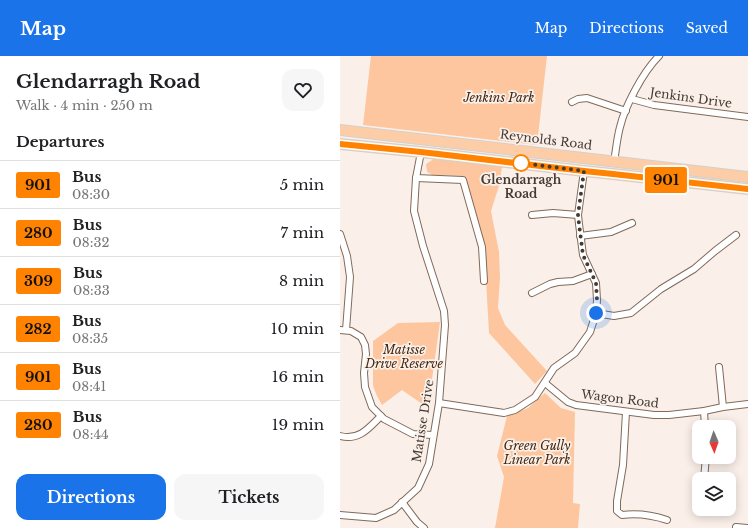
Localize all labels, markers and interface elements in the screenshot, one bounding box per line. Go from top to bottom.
text: Map [20,17,66,40]
text: Map [535,19,567,37]
text: Directions [589,19,664,37]
text: Saved [686,19,728,37]
button: heart [282,69,324,111]
text: Glendarragh Road [16,70,200,93]
street label: Jenkins Drive [647,84,733,111]
park label: Jenkins Park [463,90,534,105]
text: Walk · 4 min · 250 m [16,97,153,114]
street label: Reynolds Road [499,126,593,153]
text: Departures [16,132,105,151]
marker: Glendarragh Road [512,154,530,172]
text: Bus [72,167,102,186]
line badge: 901 [643,167,689,193]
text: 901 [653,171,679,189]
place label: Glendarragh Road [481,172,562,201]
text: 5 min [280,175,324,194]
text: 901 [25,176,51,194]
text: 08:30 [72,186,110,203]
text: Bus [73,215,102,234]
text: 7 min [281,223,324,242]
text: 280 [24,224,53,242]
text: 08:32 [73,234,109,251]
text: Bus [73,263,102,282]
text: 8 min [279,271,324,290]
text: 309 [24,272,53,290]
text: 08:33 [73,282,110,299]
your location [586,303,606,323]
text: Bus [72,311,102,330]
text: 10 min [271,319,324,338]
text: 282 [24,320,52,338]
text: 08:35 [72,330,108,347]
park label: Matisse Drive Reserve [364,342,443,371]
text: Bus [72,359,102,378]
text: 16 min [272,367,324,386]
text: 901 [25,368,51,386]
text: 08:41 [72,378,106,395]
street label: Matisse Drive [409,378,436,464]
street label: Wagon Road [579,386,660,411]
text: Bus [73,407,102,426]
text: 19 min [272,415,324,434]
text: 280 [24,416,53,434]
north arrow [692,420,736,464]
map controls [692,420,736,516]
text: 08:44 [73,426,109,443]
park label: Green Gully Linear Park [503,438,571,467]
button: layers [692,472,736,516]
button: Directions [16,474,166,520]
button: Tickets [174,474,324,520]

